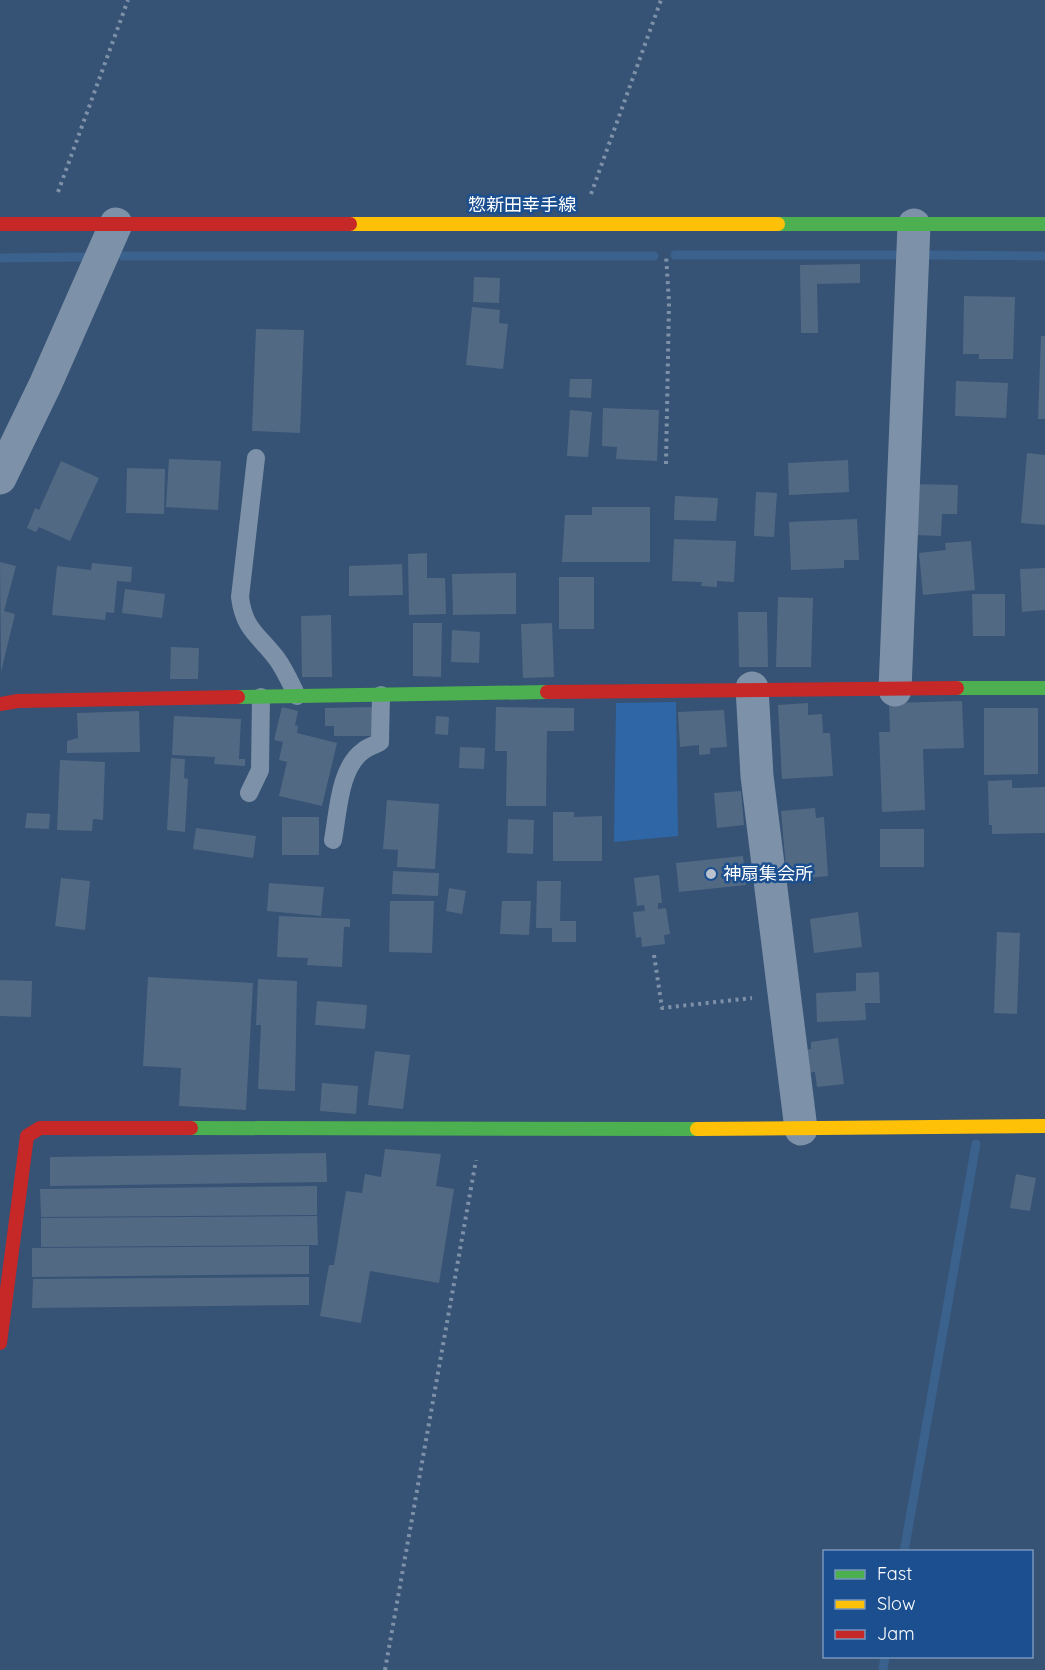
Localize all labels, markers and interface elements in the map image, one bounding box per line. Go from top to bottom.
street label: 惣新田幸手線 [468,193,576,216]
place label: 神扇集会所 [723,862,813,885]
marker: 神扇集会所 [704,867,718,881]
legend [823,1550,1033,1658]
text: Fast [877,1562,912,1585]
text: Slow [877,1592,915,1615]
text: Jam [877,1622,915,1645]

